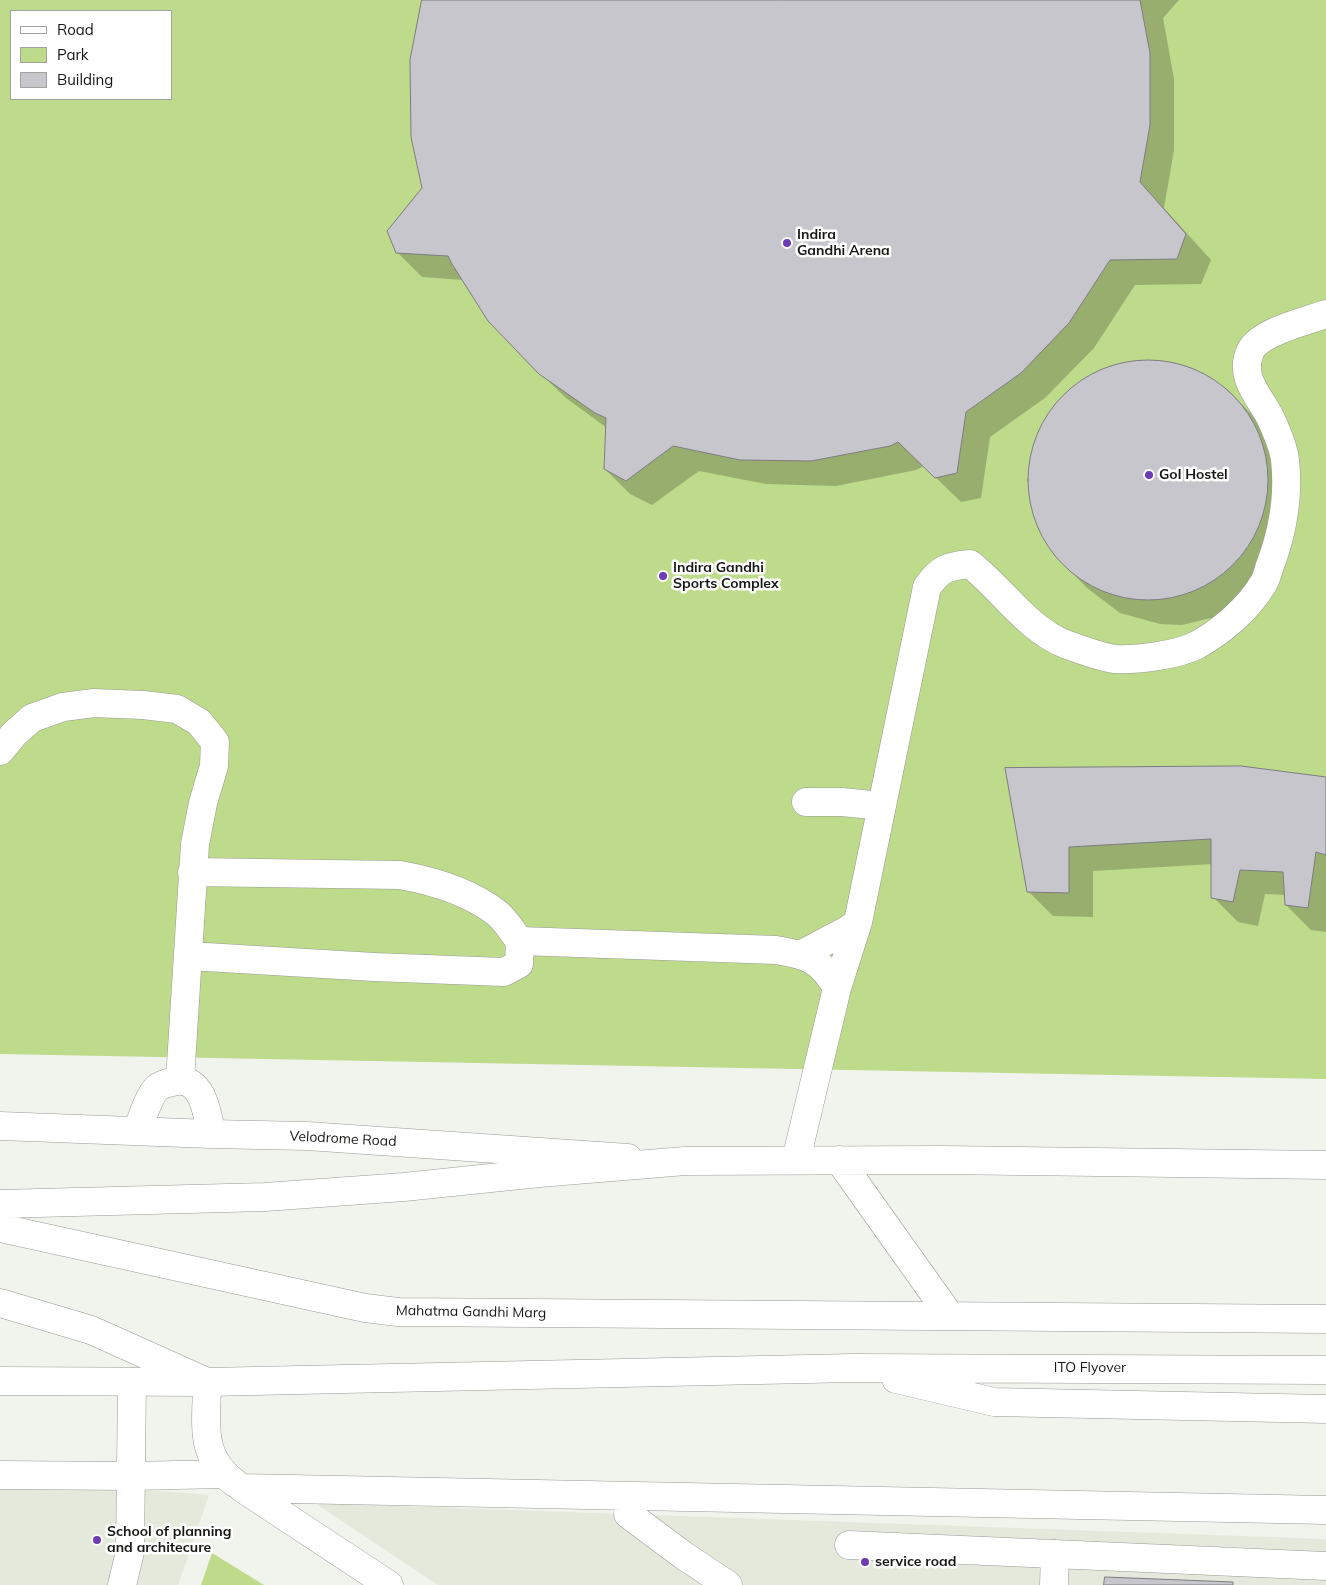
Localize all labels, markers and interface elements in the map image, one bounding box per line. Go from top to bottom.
legend [10,10,172,100]
text: Road [57,20,94,39]
text: Park [57,45,89,64]
text: Building [57,70,113,89]
place label: Indira Gandhi Arena [797,227,890,260]
marker: Indira Gandhi Arena [781,237,793,249]
place label: Gol Hostel [1159,467,1228,483]
marker: Gol Hostel [1143,469,1155,481]
place label: Indira Gandhi Sports Complex [673,560,779,592]
marker: Indira Gandhi Sports Complex [657,570,669,582]
street label: Velodrome Road [289,1128,397,1150]
street label: Mahatma Gandhi Marg [396,1302,546,1322]
street label: ITO Flyover [1054,1360,1126,1376]
place label: School of planning and architecure [107,1524,232,1556]
marker: School of planning and architecure [91,1534,103,1546]
place label: service road [875,1554,956,1570]
marker: service road [859,1556,871,1568]

